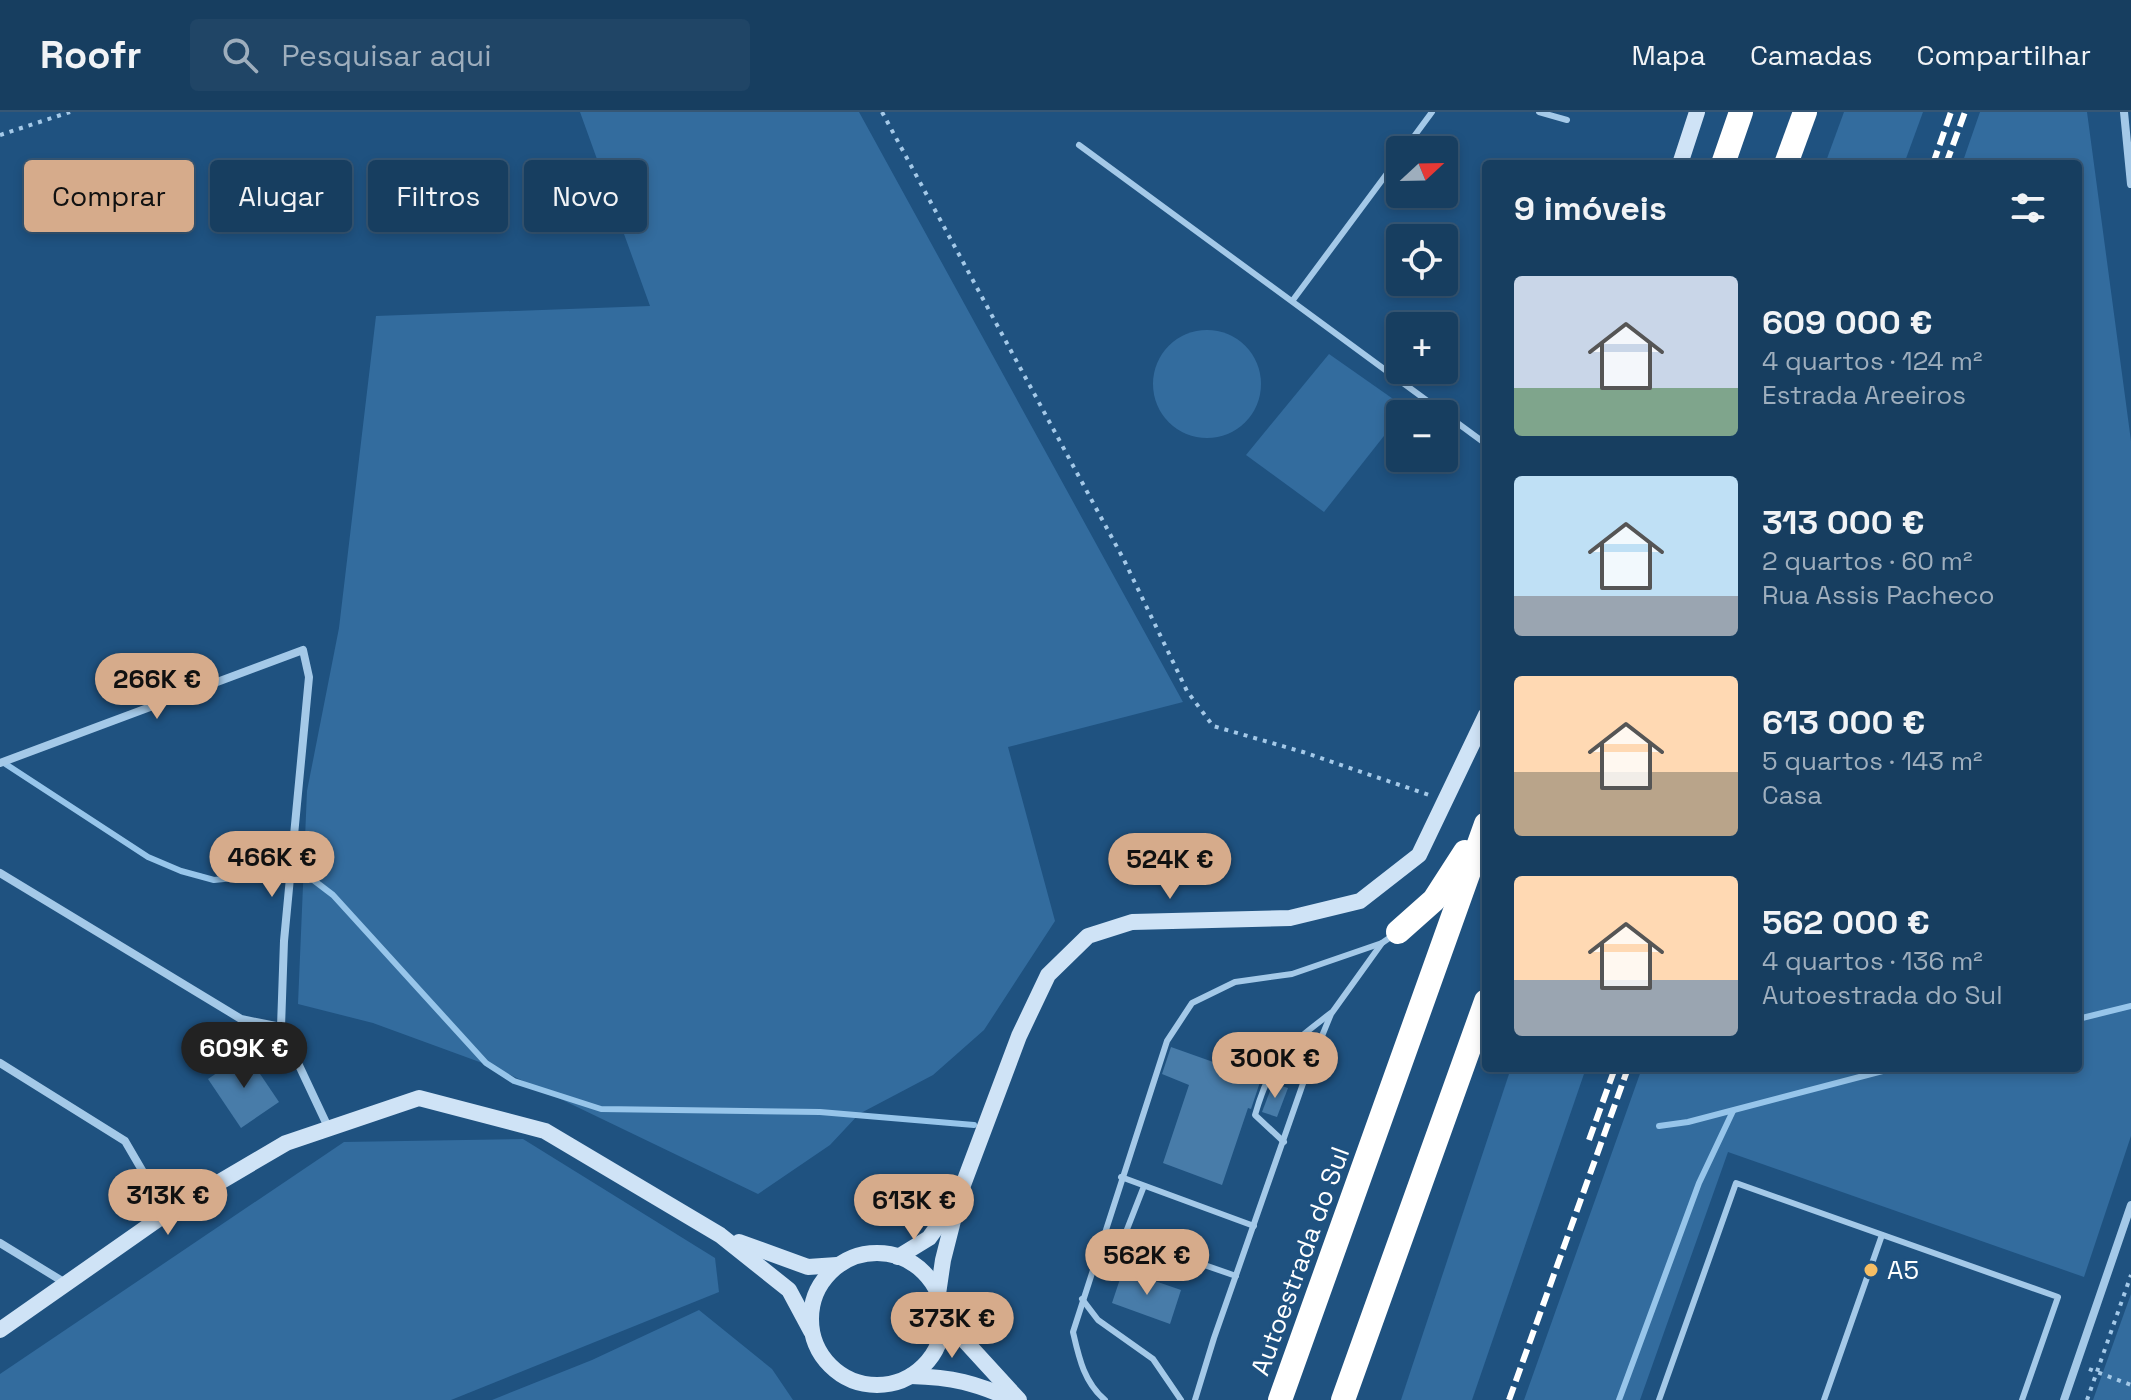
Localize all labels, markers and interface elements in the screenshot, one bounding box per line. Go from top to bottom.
search box [190,19,750,91]
text: Roofr [40,31,142,79]
icon: search [218,33,262,77]
text: Pesquisar aqui [282,36,492,75]
text: Mapa [1631,37,1706,73]
text: Camadas [1750,37,1873,73]
text: Compartilhar [1917,37,2091,73]
north arrow [1386,136,1458,208]
map controls [1386,136,1458,472]
chip: Comprar [24,160,194,232]
chip: Alugar [210,160,352,232]
chip: Filtros [368,160,508,232]
chip: Novo [524,160,647,232]
icon: filters [2006,186,2050,230]
text: 9 imóveis [1514,187,1667,230]
button: locate [1386,224,1458,296]
text: 609 000 € [1762,301,1932,344]
icon: home [1578,308,1674,404]
button: + [1386,312,1458,384]
text: 4 quartos · 124 m² [1762,344,1982,378]
text: Estrada Areeiros [1762,378,1966,412]
button: − [1386,400,1458,472]
text: 313 000 € [1762,501,1925,544]
icon: home [1578,508,1674,604]
text: 2 quartos · 60 m² [1762,544,1972,578]
text: Rua Assis Pacheco [1762,578,1995,612]
pin: 266K € [92,653,222,721]
text: 266K € [113,662,201,696]
text: 613 000 € [1762,701,1925,744]
icon: home [1578,708,1674,804]
text: 5 quartos · 143 m² [1762,744,1983,778]
text: Casa [1762,778,1822,812]
pin: 466K € [207,831,337,899]
pin: 524K € [1105,833,1235,901]
text: 466K € [227,840,317,874]
text: 524K € [1126,842,1214,876]
text: 562 000 € [1762,901,1930,944]
icon: home [1578,908,1674,1004]
text: 4 quartos · 136 m² [1762,944,1983,978]
text: Autoestrada do Sul [1762,978,2003,1012]
pin: 609K € [179,1022,309,1090]
text: 609K € [199,1031,289,1065]
pin: 300K € [1210,1032,1340,1100]
text: 300K € [1230,1041,1320,1075]
street label: Autoestrada do Sul [1243,1142,1357,1380]
pin: 313K € [103,1169,233,1237]
pin: 613K € [849,1174,979,1242]
text: 313K € [126,1178,210,1212]
text: 613K € [872,1183,956,1217]
pin: 562K € [1082,1229,1212,1297]
text: 562K € [1103,1238,1191,1272]
place label: A5 [1887,1253,1919,1287]
marker: A5 [1862,1261,1880,1279]
pin: 373K € [887,1292,1017,1360]
text: 373K € [909,1301,995,1335]

